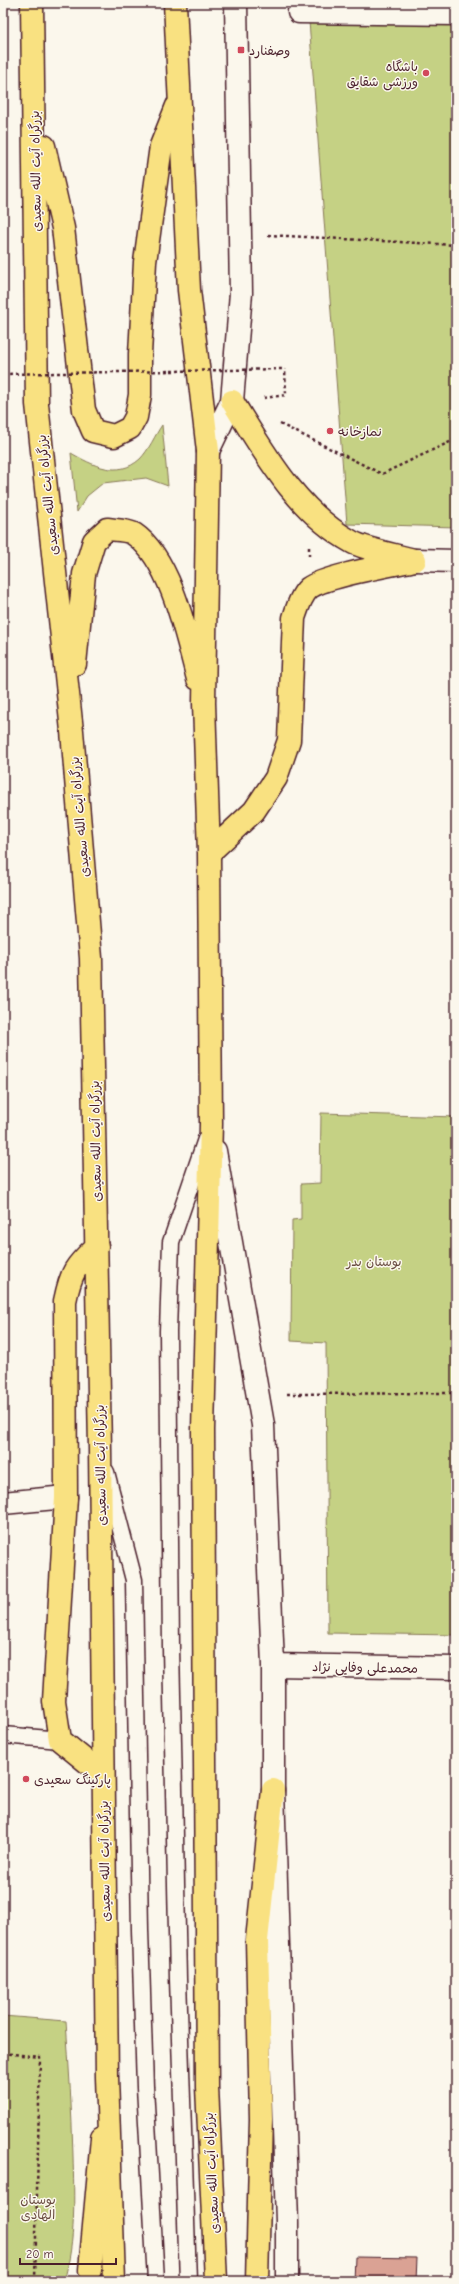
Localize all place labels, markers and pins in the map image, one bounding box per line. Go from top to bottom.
place label: وصفنارد [249,43,290,59]
marker: وصفنارد [236,45,246,55]
place label: باشگاه ورزشی شقایق [347,59,418,91]
marker: باشگاه ورزشی شقایق [421,68,431,78]
place label: نمازخانه [338,424,382,440]
marker: نمازخانه [325,426,335,436]
place label: پارکینگ سعیدی [34,1772,111,1788]
marker: پارکینگ سعیدی [21,1774,31,1784]

